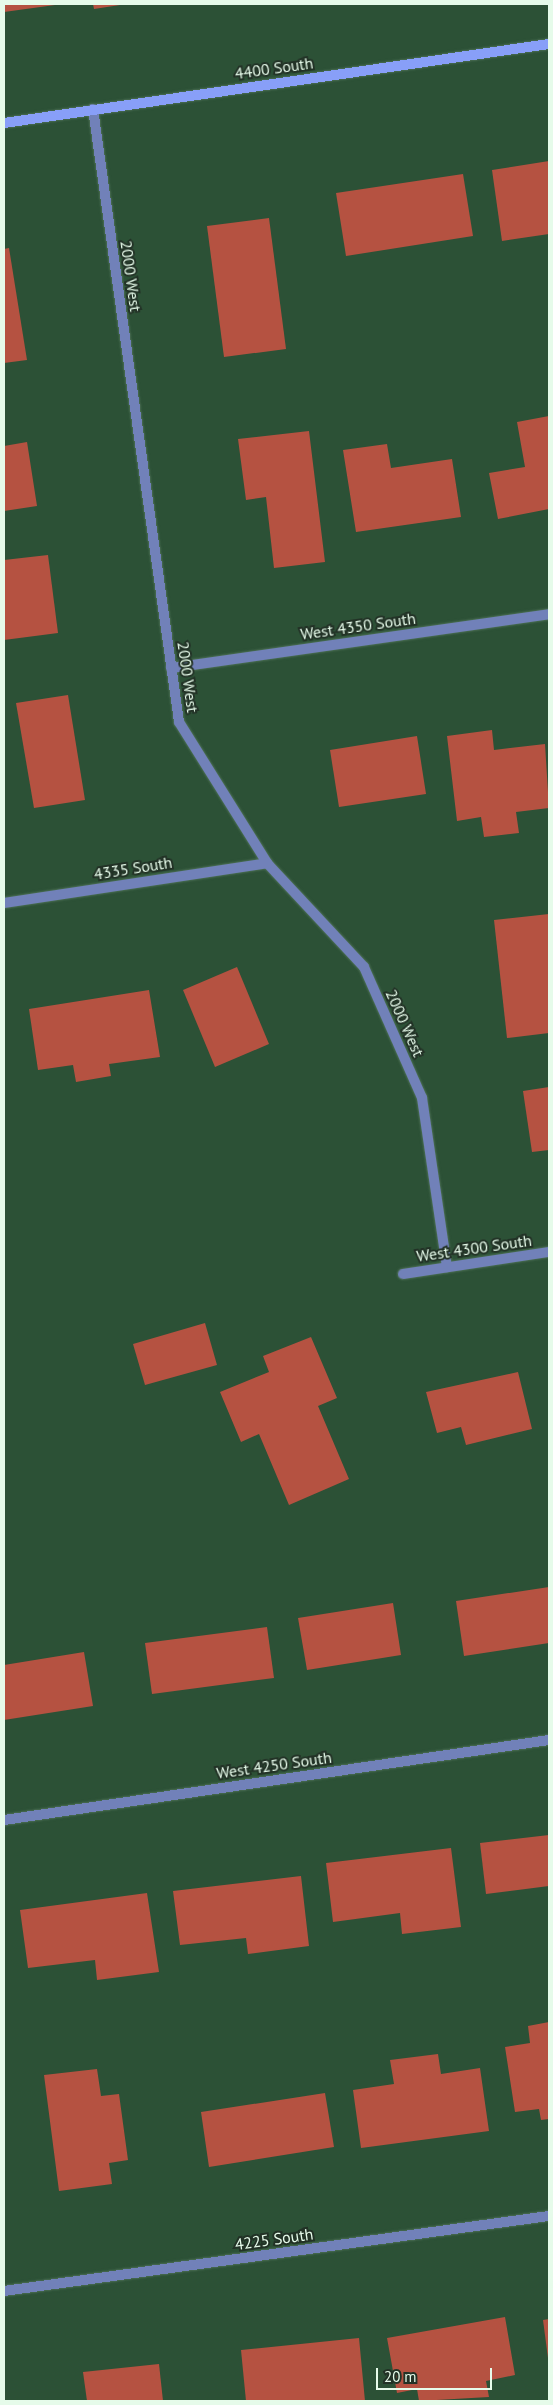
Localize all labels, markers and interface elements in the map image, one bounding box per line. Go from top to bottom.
street label: 4400 South [234,53,314,83]
street label: 2000 West [116,239,146,313]
street label: West 4350 South [299,608,417,644]
street label: 2000 West [173,640,203,714]
street label: 4335 South [92,852,174,884]
street label: 2000 West [382,986,428,1060]
street label: West 4300 South [415,1230,533,1266]
street label: West 4250 South [215,1747,333,1783]
street label: 4225 South [234,2224,314,2254]
scale bar [378,2358,494,2390]
text: 20 m [384,2367,417,2386]

